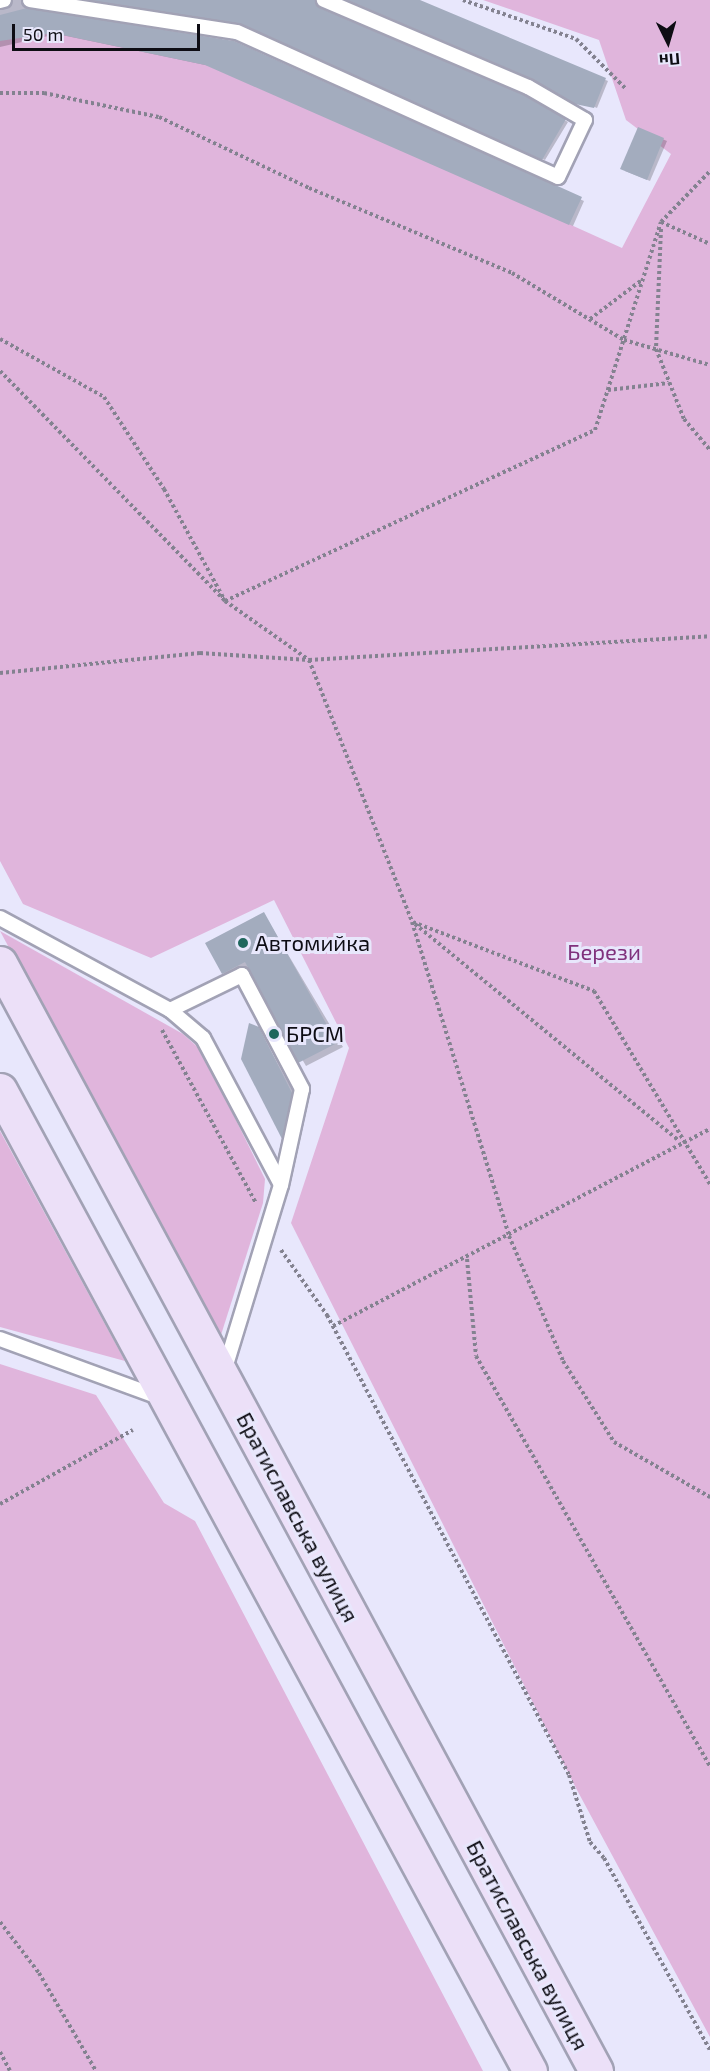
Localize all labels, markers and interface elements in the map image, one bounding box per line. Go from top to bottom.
scale bar [15,12,202,50]
north arrow [638,12,698,72]
text: 50 m [23,23,63,45]
text: Пн [658,50,681,71]
place label: Автомийка [255,930,370,956]
marker: Автомийка [236,936,250,950]
park label: Берези [567,939,641,965]
place label: БРСМ [286,1021,344,1047]
marker: БРСМ [267,1027,281,1041]
street label: Братиславська вулиця [231,1408,365,1626]
street label: Братиславська вулиця [461,1836,595,2054]

